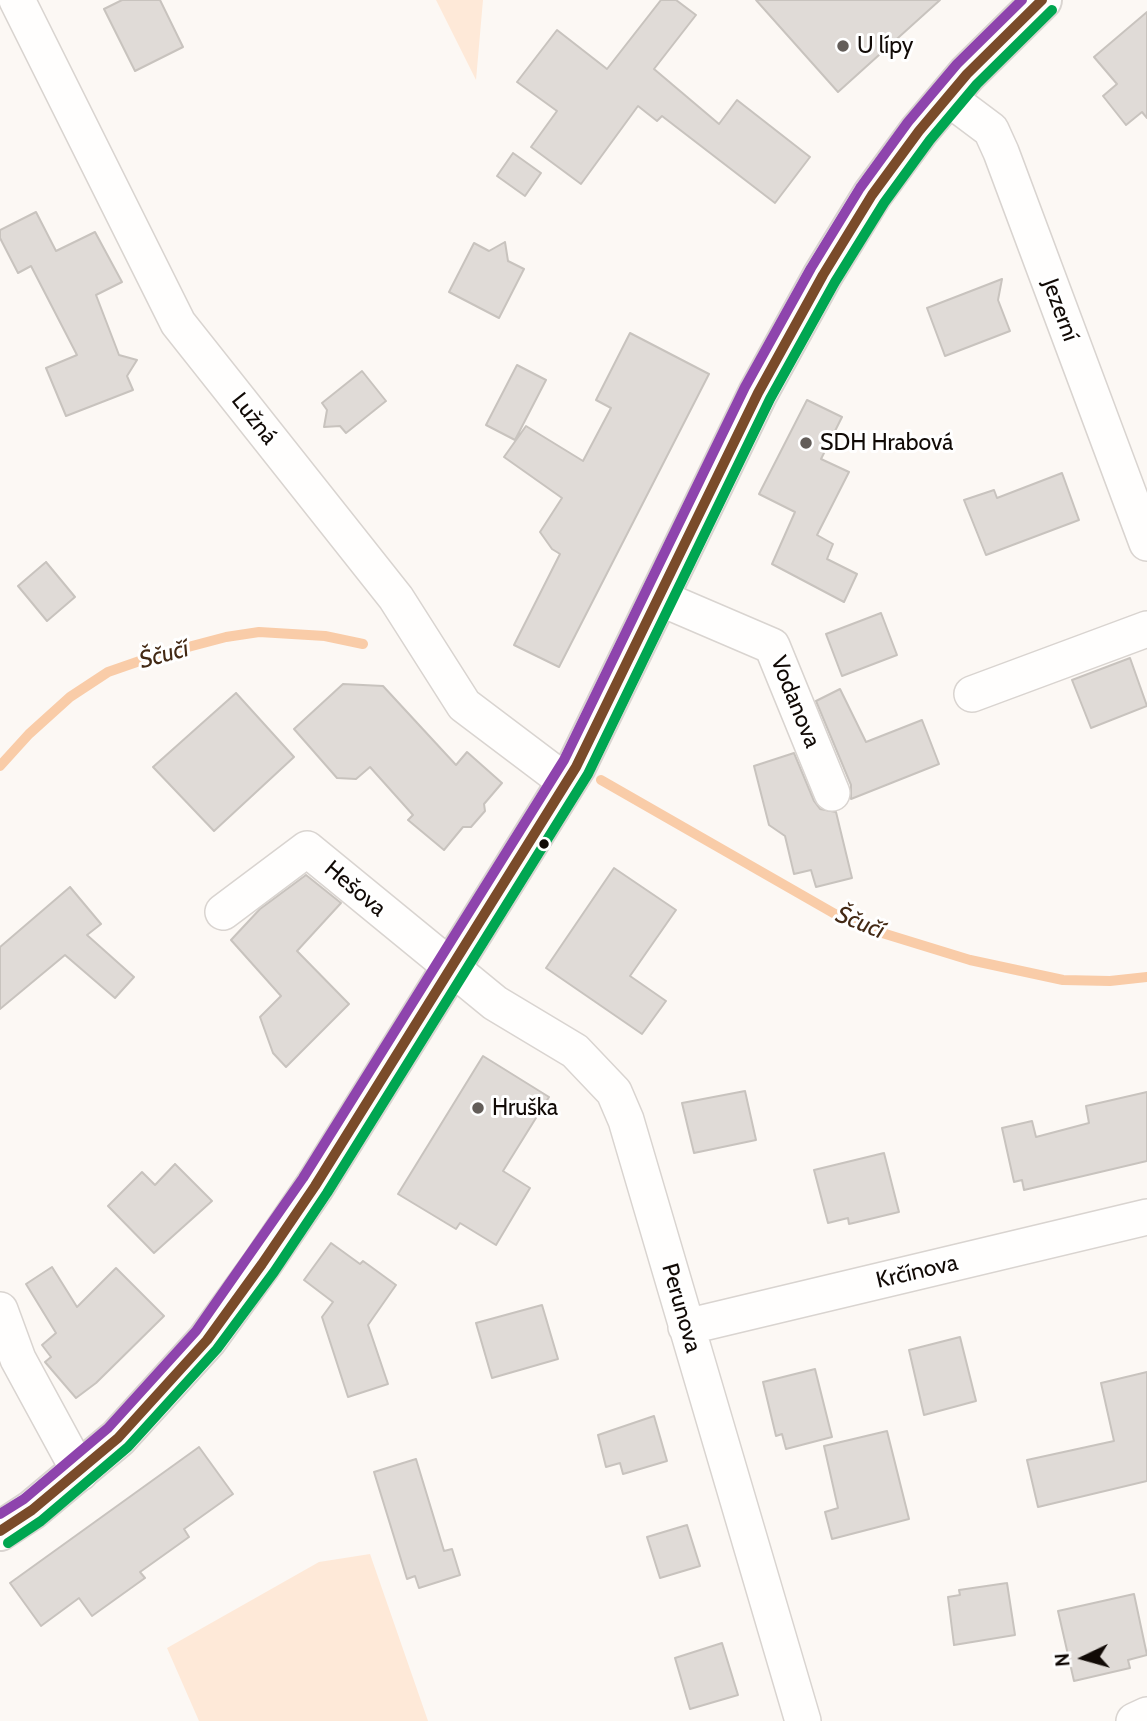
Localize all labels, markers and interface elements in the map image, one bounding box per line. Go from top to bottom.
place label: U lípy [857,32,913,60]
marker: U lípy [835,38,851,54]
street label: Jezerní [1036,275,1084,345]
street label: Lužná [225,388,283,450]
place label: SDH Hrabová [820,429,953,457]
marker: SDH Hrabová [798,435,814,451]
water label: Ščučí [136,635,192,675]
street label: Vodanova [764,652,826,752]
unlabelled marker [537,837,551,851]
street label: Hešova [319,855,391,923]
water label: Ščučí [831,900,889,946]
place label: Hruška [492,1094,558,1122]
marker: Hruška [470,1100,486,1116]
street label: Krčínova [873,1249,961,1295]
street label: Perunova [655,1260,707,1356]
north arrow [1049,1623,1119,1693]
text: N [1051,1652,1075,1668]

